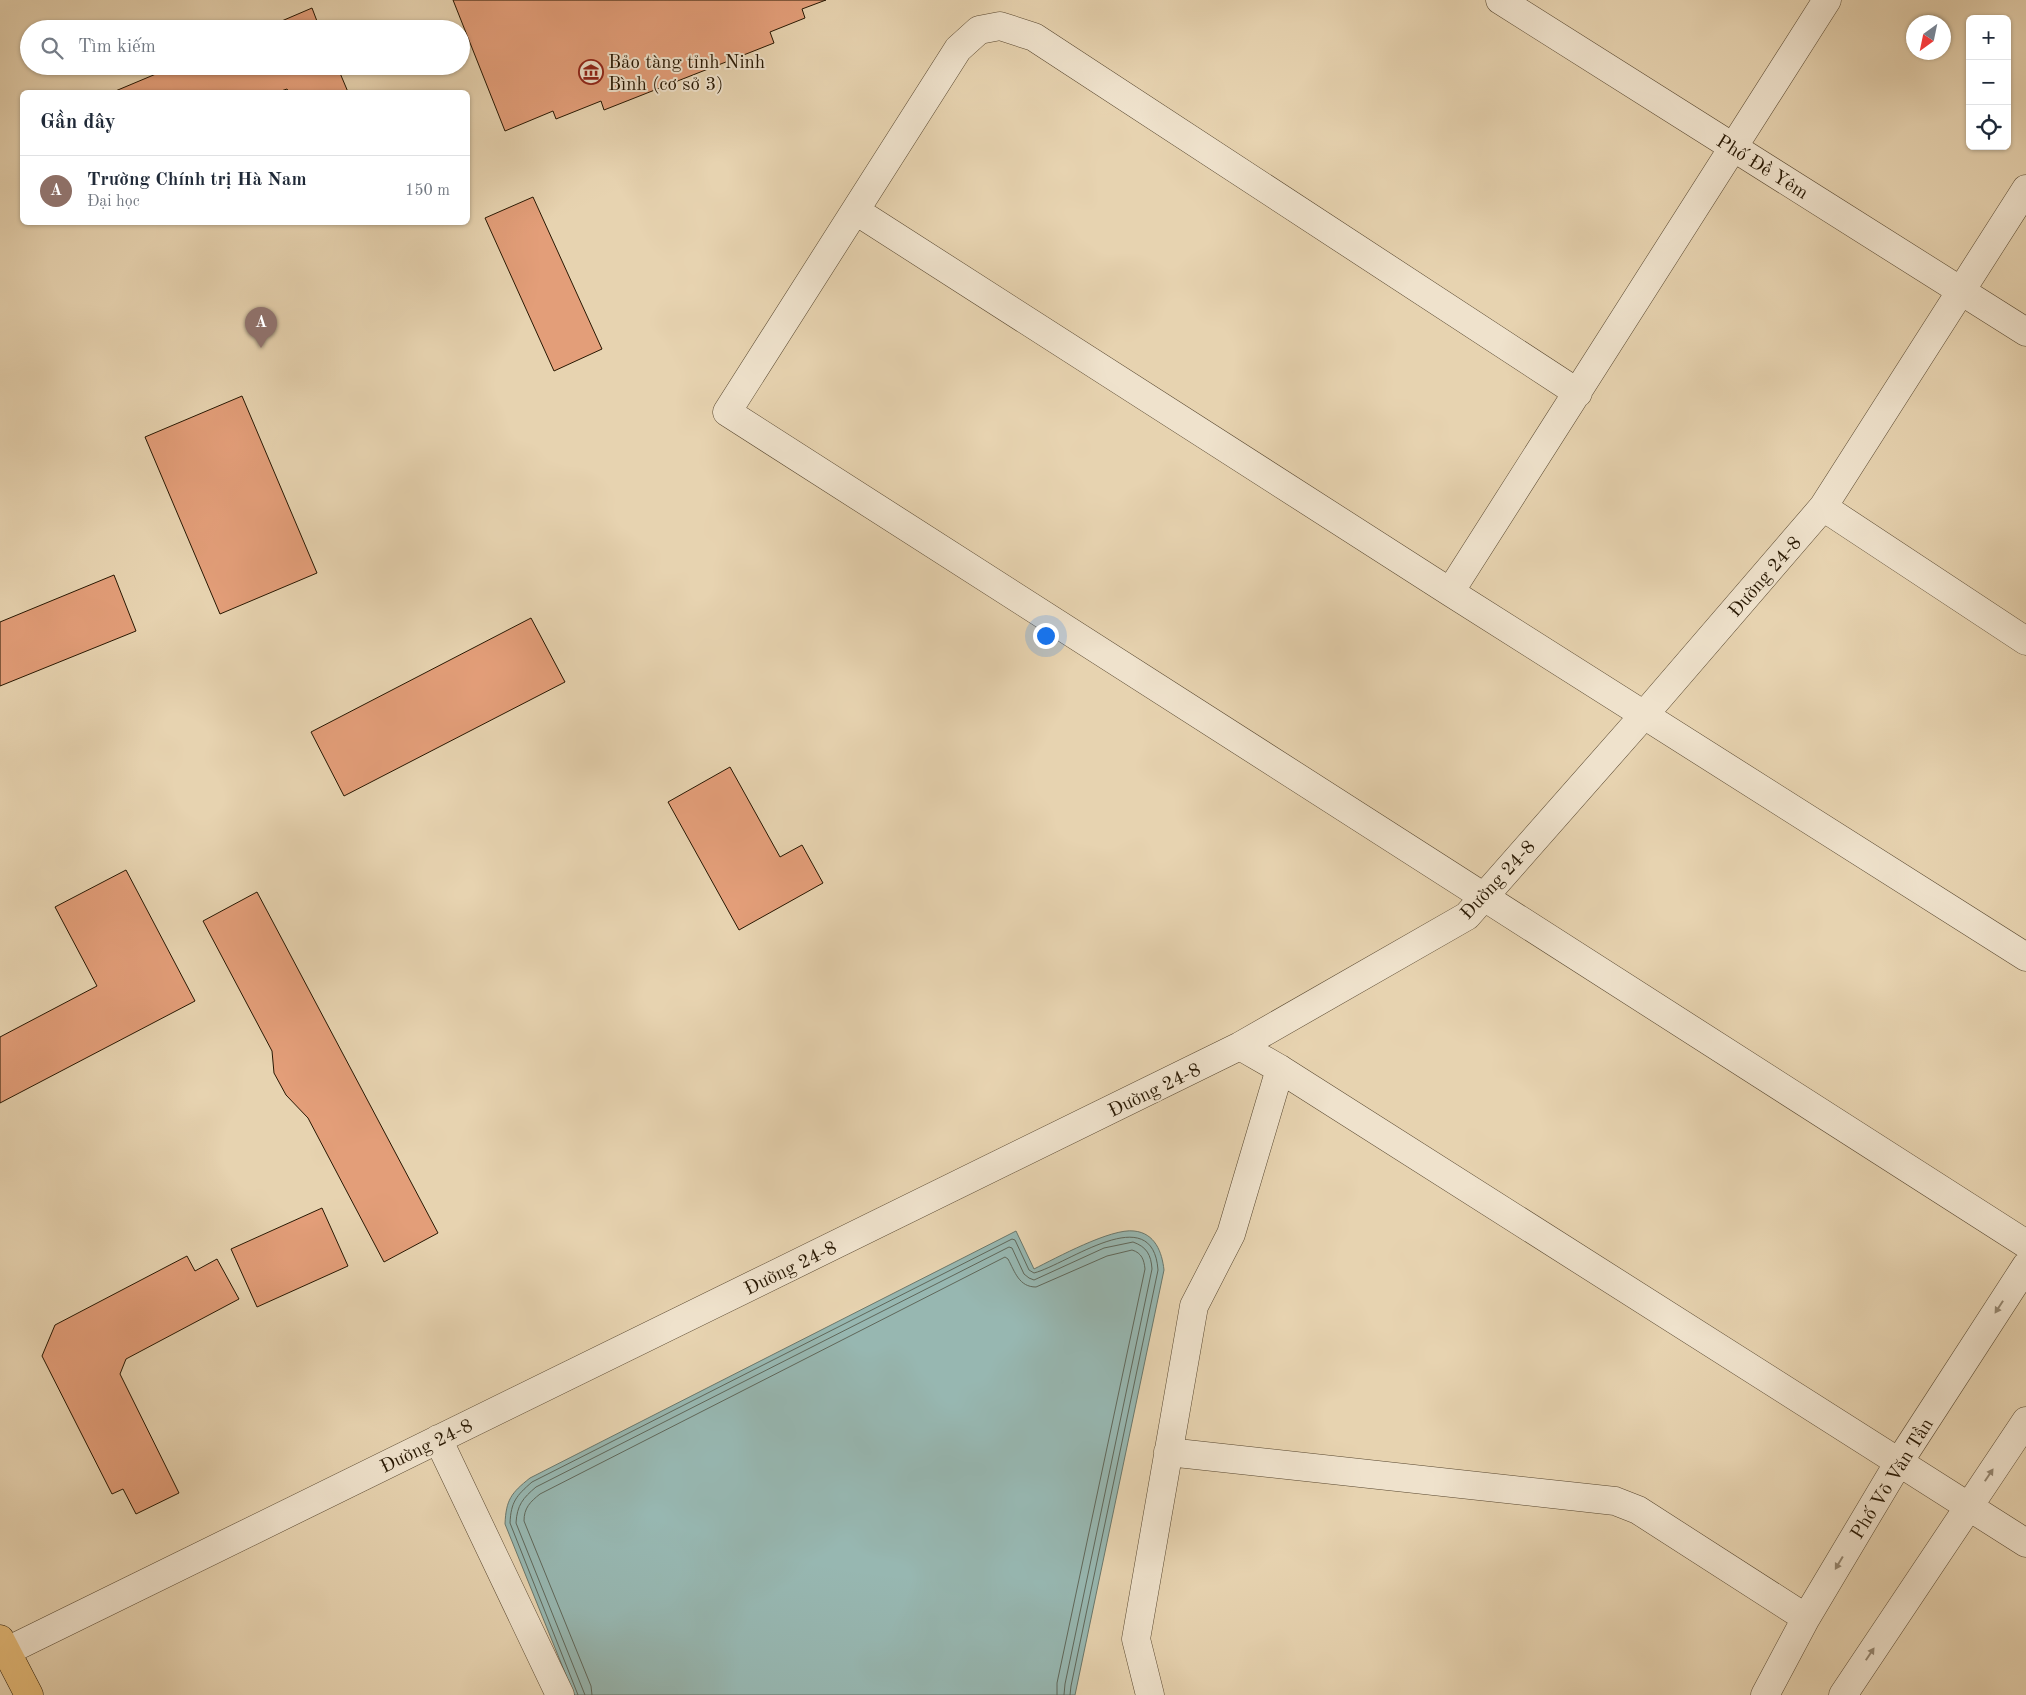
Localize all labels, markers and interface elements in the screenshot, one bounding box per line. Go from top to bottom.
north arrow [1906,15,1951,60]
map controls [1966,15,2011,150]
button: + [1966,15,2011,60]
search box [20,20,470,75]
icon: search [38,34,66,62]
text: Tìm kiếm [78,38,156,57]
place label: Bảo tàng tỉnh Ninh Bình (cơ sở 3) [608,54,765,95]
museum icon: Bảo tàng tỉnh Ninh Bình (cơ sở 3) [578,59,604,85]
button: − [1966,60,2011,105]
button: locate [1966,105,2011,150]
text: Gần đây [40,112,116,133]
street label: Phố Đề Yêm [1712,130,1813,204]
text: Trường Chính trị Hà Nam [87,171,307,190]
text: A [50,183,62,199]
text: 150 m [405,183,450,199]
text: Đại học [87,194,140,210]
pin: A [245,307,277,348]
street label: Đường 24-8 [1726,534,1806,622]
your location [1033,623,1059,649]
street label: Đường 24-8 [1458,838,1540,924]
street label: Đường 24-8 [1106,1061,1204,1122]
street label: Đường 24-8 [742,1239,840,1300]
one-way arrow [1995,1300,2004,1314]
street label: Phố Võ Văn Tần [1846,1414,1938,1543]
street label: Đường 24-8 [378,1417,476,1478]
one-way arrow [1984,1469,1994,1482]
one-way arrow [1834,1557,1843,1570]
one-way arrow [1865,1648,1875,1661]

